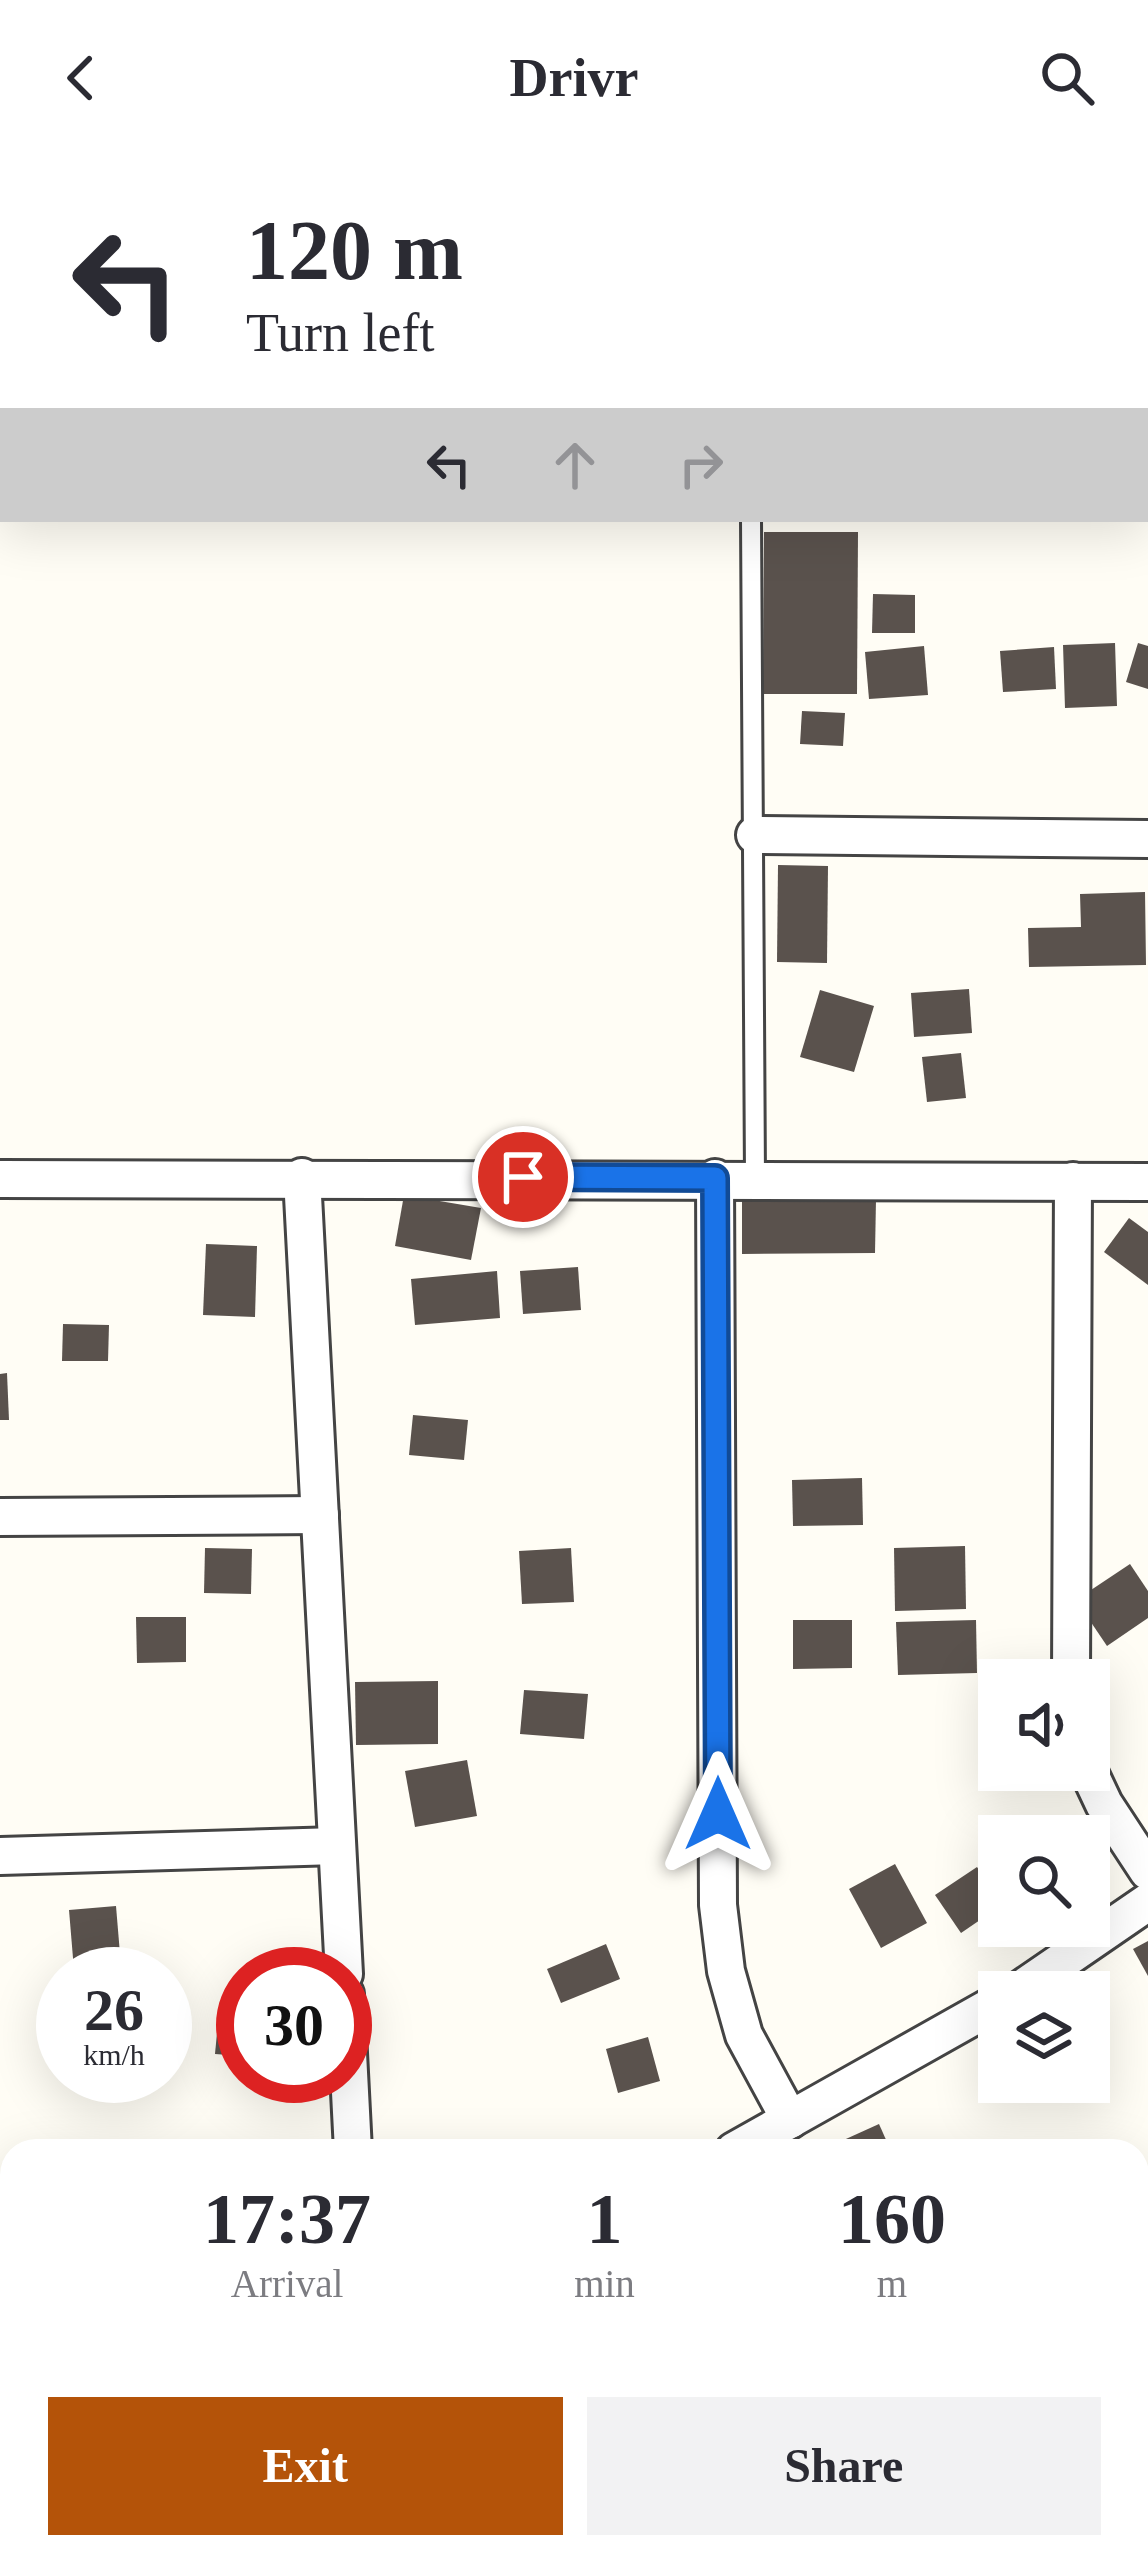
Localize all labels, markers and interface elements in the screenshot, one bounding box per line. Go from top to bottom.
icon: back [48,45,114,111]
icon: search [1034,45,1100,111]
text: Drivr [510,48,638,108]
icon: left [48,204,204,360]
text: 120 m [246,204,463,297]
text: Turn left [246,303,435,363]
icon: left [416,432,482,498]
icon: ahead [542,432,608,498]
icon: right [668,432,734,498]
pin [472,1126,574,1228]
icon: arrive [490,1144,556,1210]
map controls [978,1659,1110,2103]
button: sound [978,1659,1110,1791]
position arrow [655,1751,781,1877]
button: search [978,1815,1110,1947]
speed limit sign: 30 [216,1947,372,2103]
button: layers [978,1971,1110,2103]
text: 26 [84,1977,144,2043]
text: km/h [83,2038,145,2071]
text: 17:37 [203,2179,371,2259]
text: 1 [586,2179,622,2259]
text: 160 [838,2179,946,2259]
text: Arrival [231,2262,343,2305]
text: min [574,2262,635,2305]
text: m [877,2262,907,2305]
button: Exit [48,2397,563,2535]
button: Share [587,2397,1101,2535]

